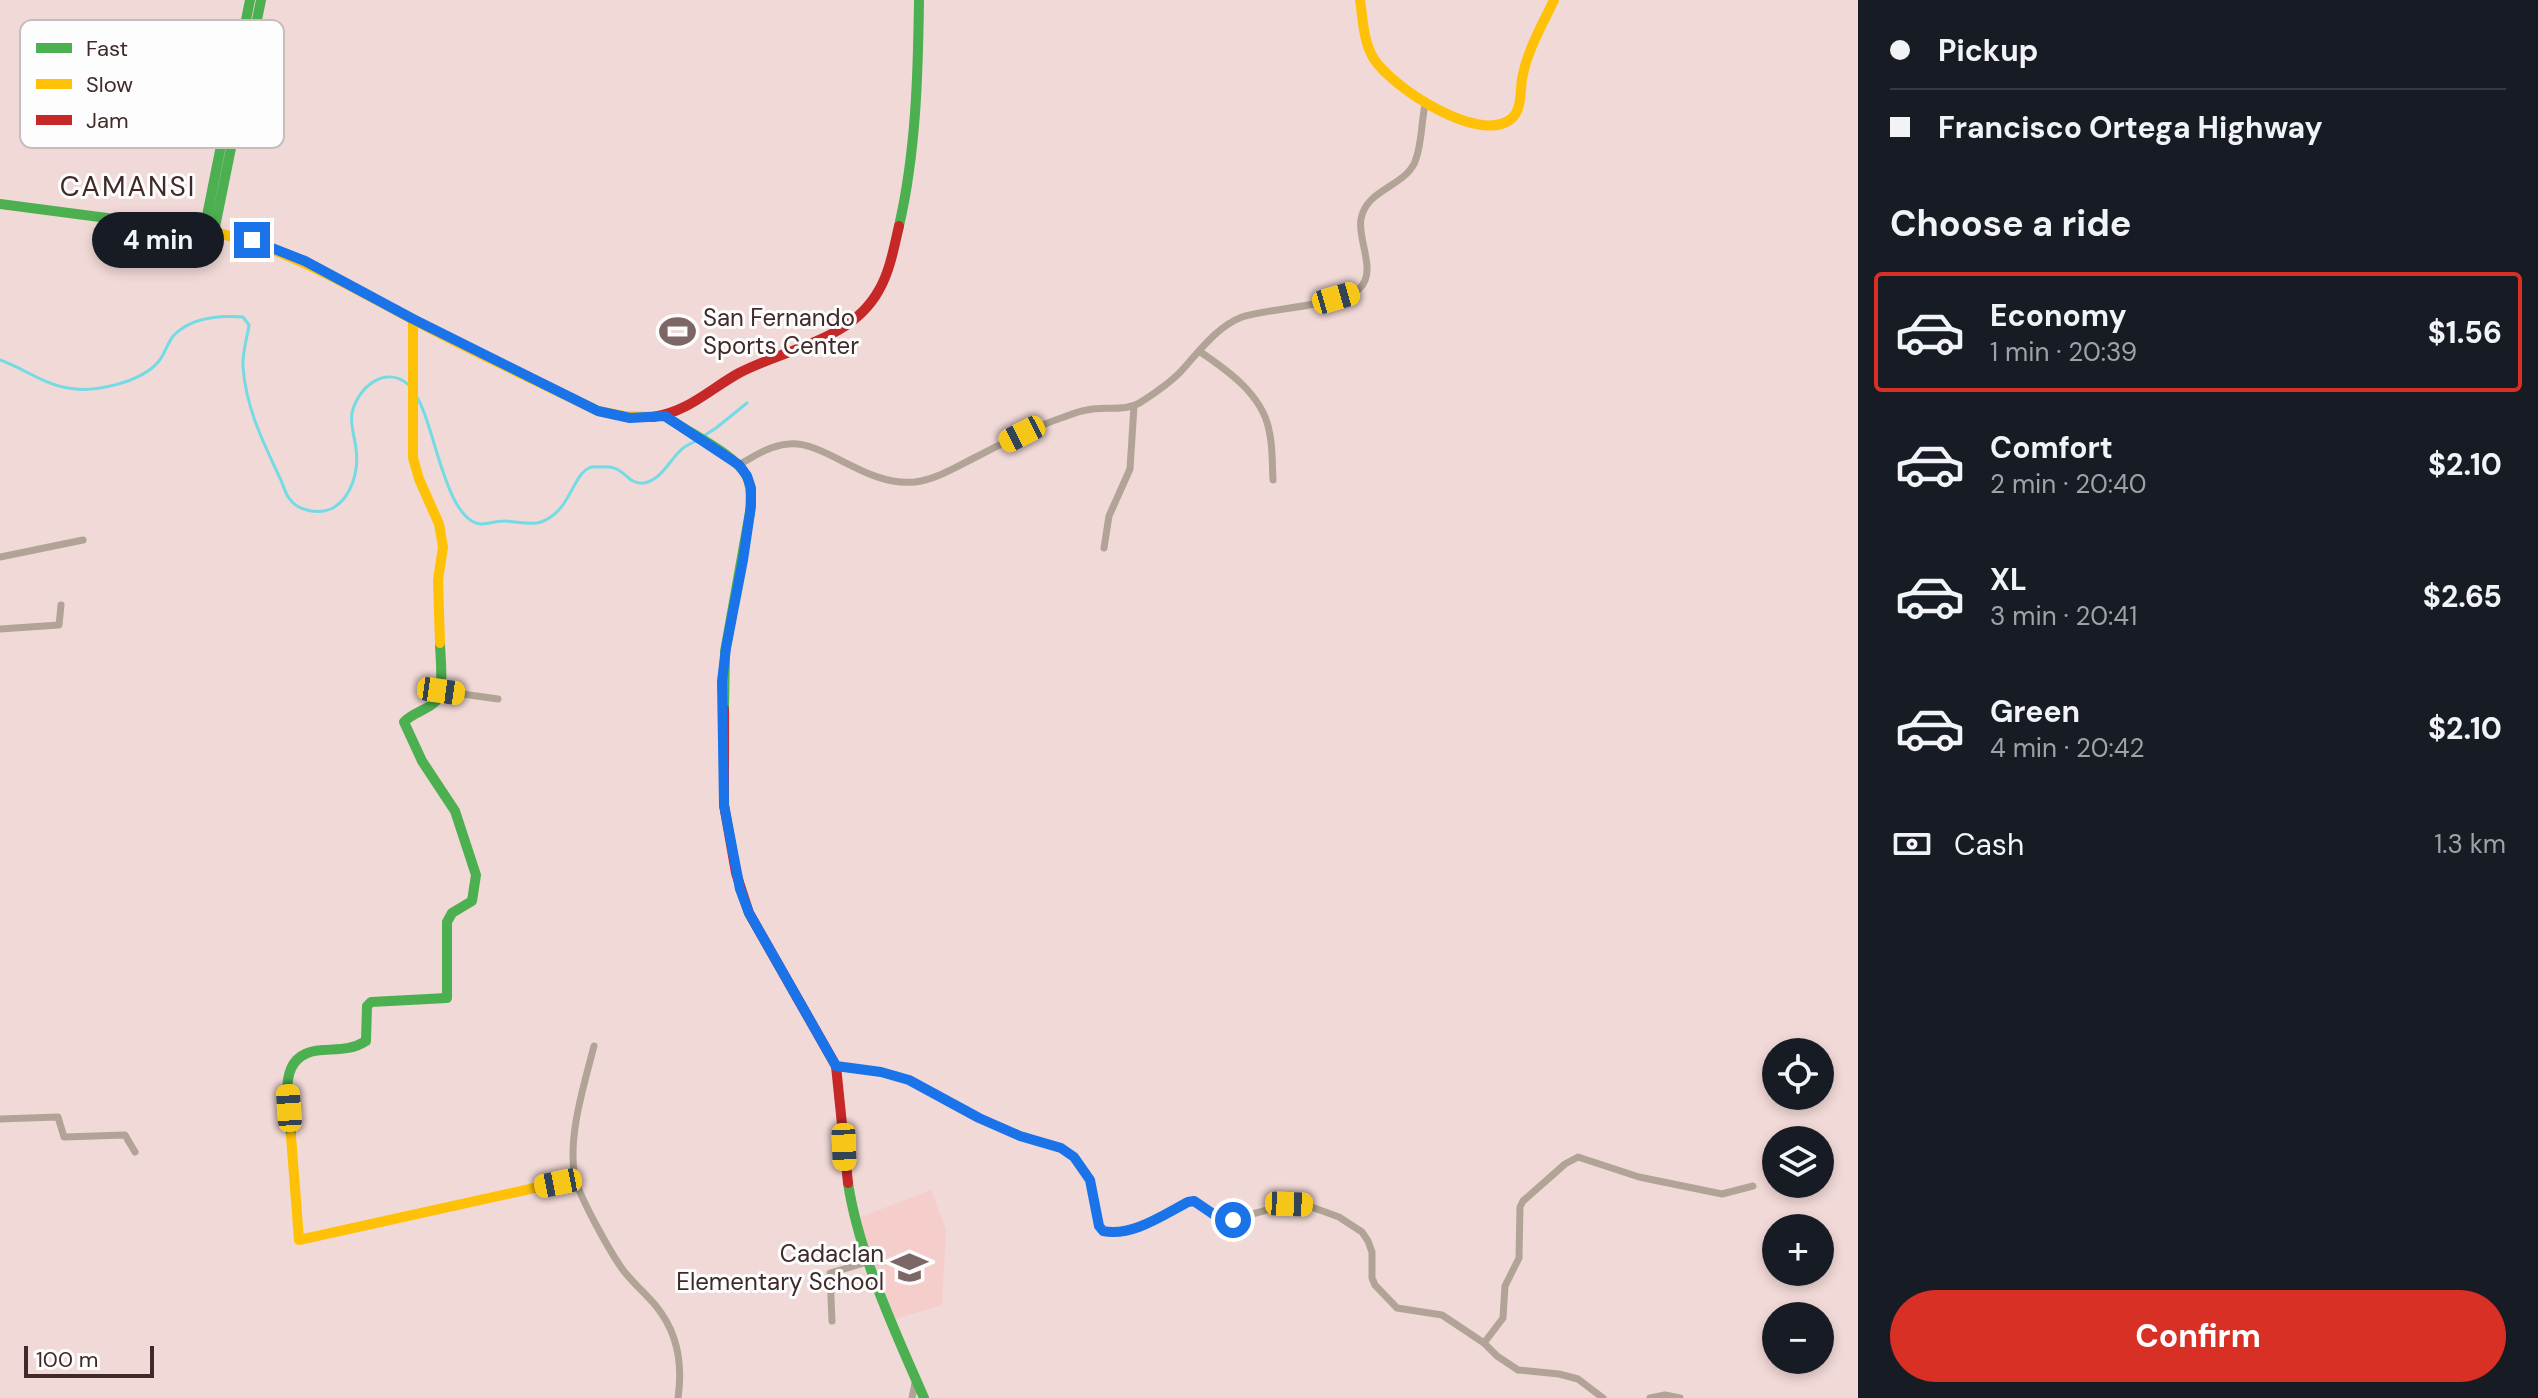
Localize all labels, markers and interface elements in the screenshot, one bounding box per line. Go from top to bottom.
legend [20,20,284,148]
text: Pickup [1938,31,2038,70]
text: Fast [86,34,128,63]
text: Slow [86,70,133,99]
text: Jam [86,106,129,135]
text: Francisco Ortega Highway [1938,108,2323,147]
district label: CAMANSI [60,168,196,205]
text: Choose a ride [1890,200,2131,247]
callout: 4 min [92,212,224,268]
route end [234,222,270,258]
text: 4 min [123,223,193,257]
car [1310,280,1362,316]
icon: car [1894,296,1966,368]
text: Economy [1990,296,2127,335]
place label: San Fernando Sports Center [703,302,859,361]
sports icon: San Fernando Sports Center [658,312,696,350]
text: $1.56 [2428,313,2502,352]
text: 1 min · 20:39 [1990,335,2137,369]
car [995,412,1049,456]
icon: car [1894,428,1966,500]
text: Comfort [1990,428,2113,467]
text: $2.10 [2428,445,2502,484]
text: 2 min · 20:40 [1990,467,2147,501]
icon: car [1894,560,1966,632]
text: XL [1990,560,2027,599]
text: $2.65 [2423,577,2502,616]
text: 3 min · 20:41 [1990,599,2137,633]
car [416,676,466,706]
icon: car [1894,692,1966,764]
text: Green [1990,692,2080,731]
text: $2.10 [2428,709,2502,748]
text: 4 min · 20:42 [1990,731,2145,765]
icon: cash [1890,822,1934,866]
text: Cash [1954,825,2024,864]
text: 1.3 km [2434,827,2506,861]
map controls [1762,1038,1834,1374]
button: locate [1762,1038,1834,1110]
car [275,1083,303,1133]
car [831,1123,857,1171]
button: layers [1762,1126,1834,1198]
car [532,1167,584,1199]
car [1265,1191,1313,1217]
route start [1215,1202,1251,1238]
button: + [1762,1214,1834,1286]
place label: Cadaclan Elementary School [676,1238,884,1297]
school or university icon: Cadaclan Elementary School [891,1248,929,1286]
button: Confirm [1890,1290,2506,1382]
button: − [1762,1302,1834,1374]
scale bar [24,1342,154,1378]
text: 100 m [36,1345,98,1374]

